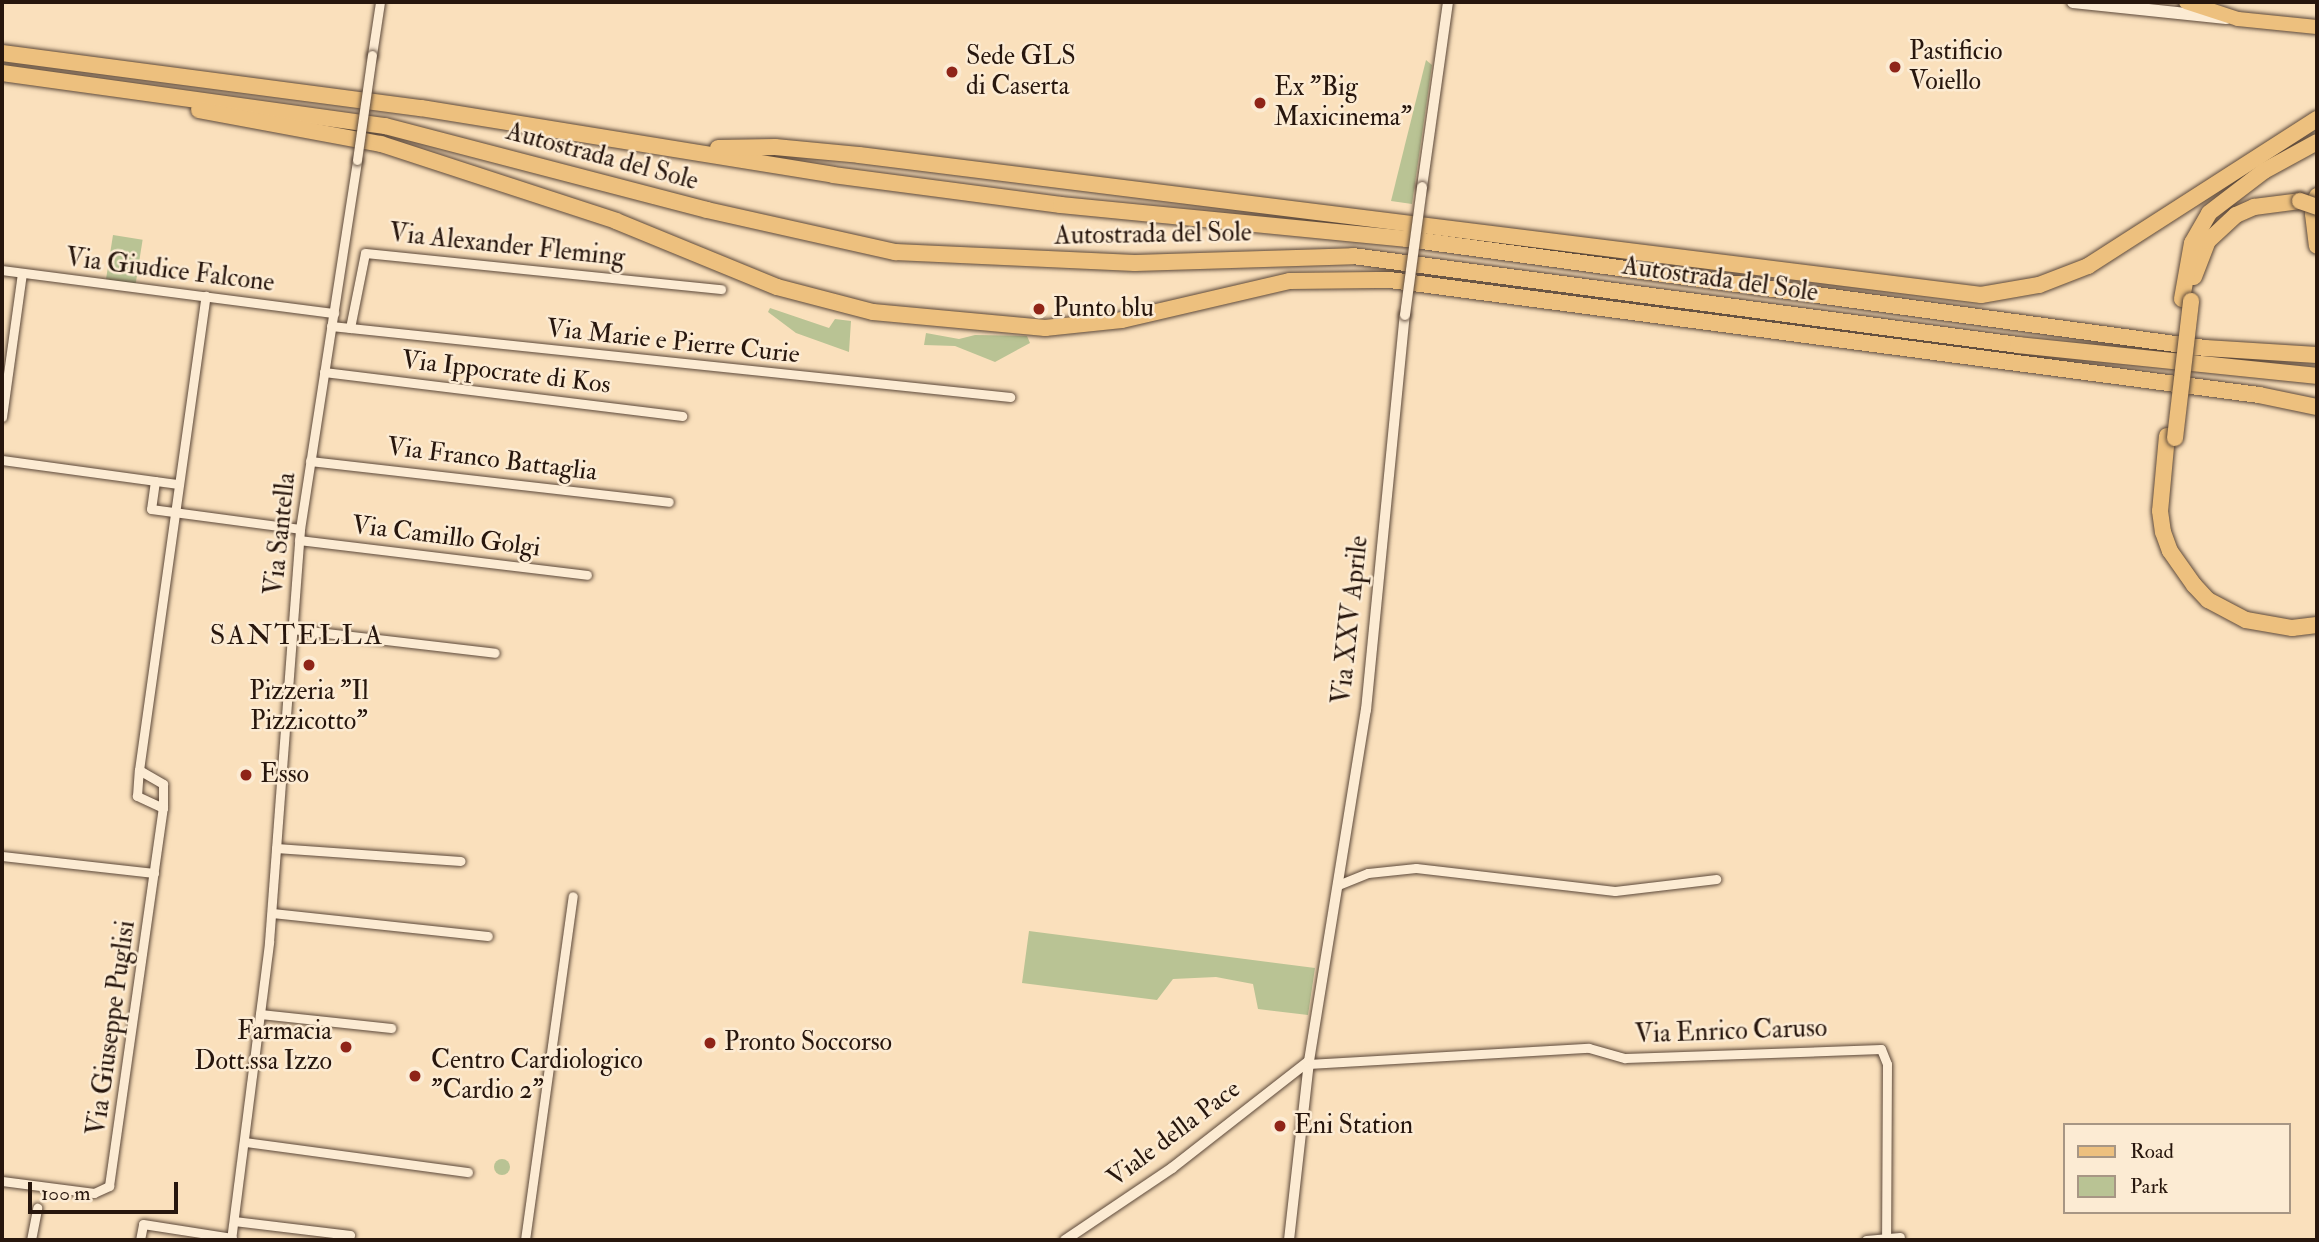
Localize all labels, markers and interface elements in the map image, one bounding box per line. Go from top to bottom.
place label: Pastificio Voiello [1909,36,2003,98]
place label: Sede GLS di Caserta [966,41,1076,102]
marker: Pastificio Voiello [1887,59,1903,75]
marker: Sede GLS di Caserta [944,64,960,80]
place label: Ex "Big Maxicinema" [1274,72,1412,134]
marker: Ex "Big Maxicinema" [1252,95,1268,111]
street label: Autostrada del Sole [503,116,701,198]
street label: Via Alexander Fleming [388,218,626,274]
street label: Autostrada del Sole [1054,218,1252,252]
street label: Via Giudice Falcone [64,243,276,299]
street label: Autostrada del Sole [1620,251,1820,309]
place label: Punto blu [1053,293,1154,325]
marker: Punto blu [1031,301,1047,317]
street label: Via Marie e Pierre Curie [545,313,801,371]
street label: Via Ippocrate di Kos [400,345,612,401]
street label: Via Franco Battaglia [385,432,599,488]
street label: Via Santella [259,471,303,597]
street label: Via Camillo Golgi [350,510,542,564]
street label: Via XXV Aprile [1327,534,1375,706]
district label: SANTELLA [211,619,383,653]
marker: Pizzeria "Il Pizzicotto" [301,657,317,673]
place label: Pizzeria "Il Pizzicotto" [249,676,369,738]
place label: Esso [260,759,309,791]
marker: Esso [238,767,254,783]
street label: Via Giuseppe Puglisi [81,919,143,1137]
street label: Via Enrico Caruso [1634,1013,1828,1051]
place label: Farmacia Dott.ssa Izzo [194,1016,332,1078]
place label: Pronto Soccorso [724,1027,892,1059]
marker: Pronto Soccorso [702,1035,718,1051]
marker: Farmacia Dott.ssa Izzo [338,1039,354,1055]
place label: Centro Cardiologico "Cardio 2" [431,1045,643,1106]
marker: Centro Cardiologico "Cardio 2" [405,1066,425,1086]
street label: Viale della Pace [1101,1074,1247,1194]
place label: Eni Station [1294,1110,1413,1142]
marker: Eni Station [1272,1118,1288,1134]
legend [2064,1123,2291,1214]
text: Road [2130,1138,2174,1165]
scale bar [32,1168,182,1212]
text: Park [2130,1173,2168,1200]
text: 100 m [41,1180,91,1207]

